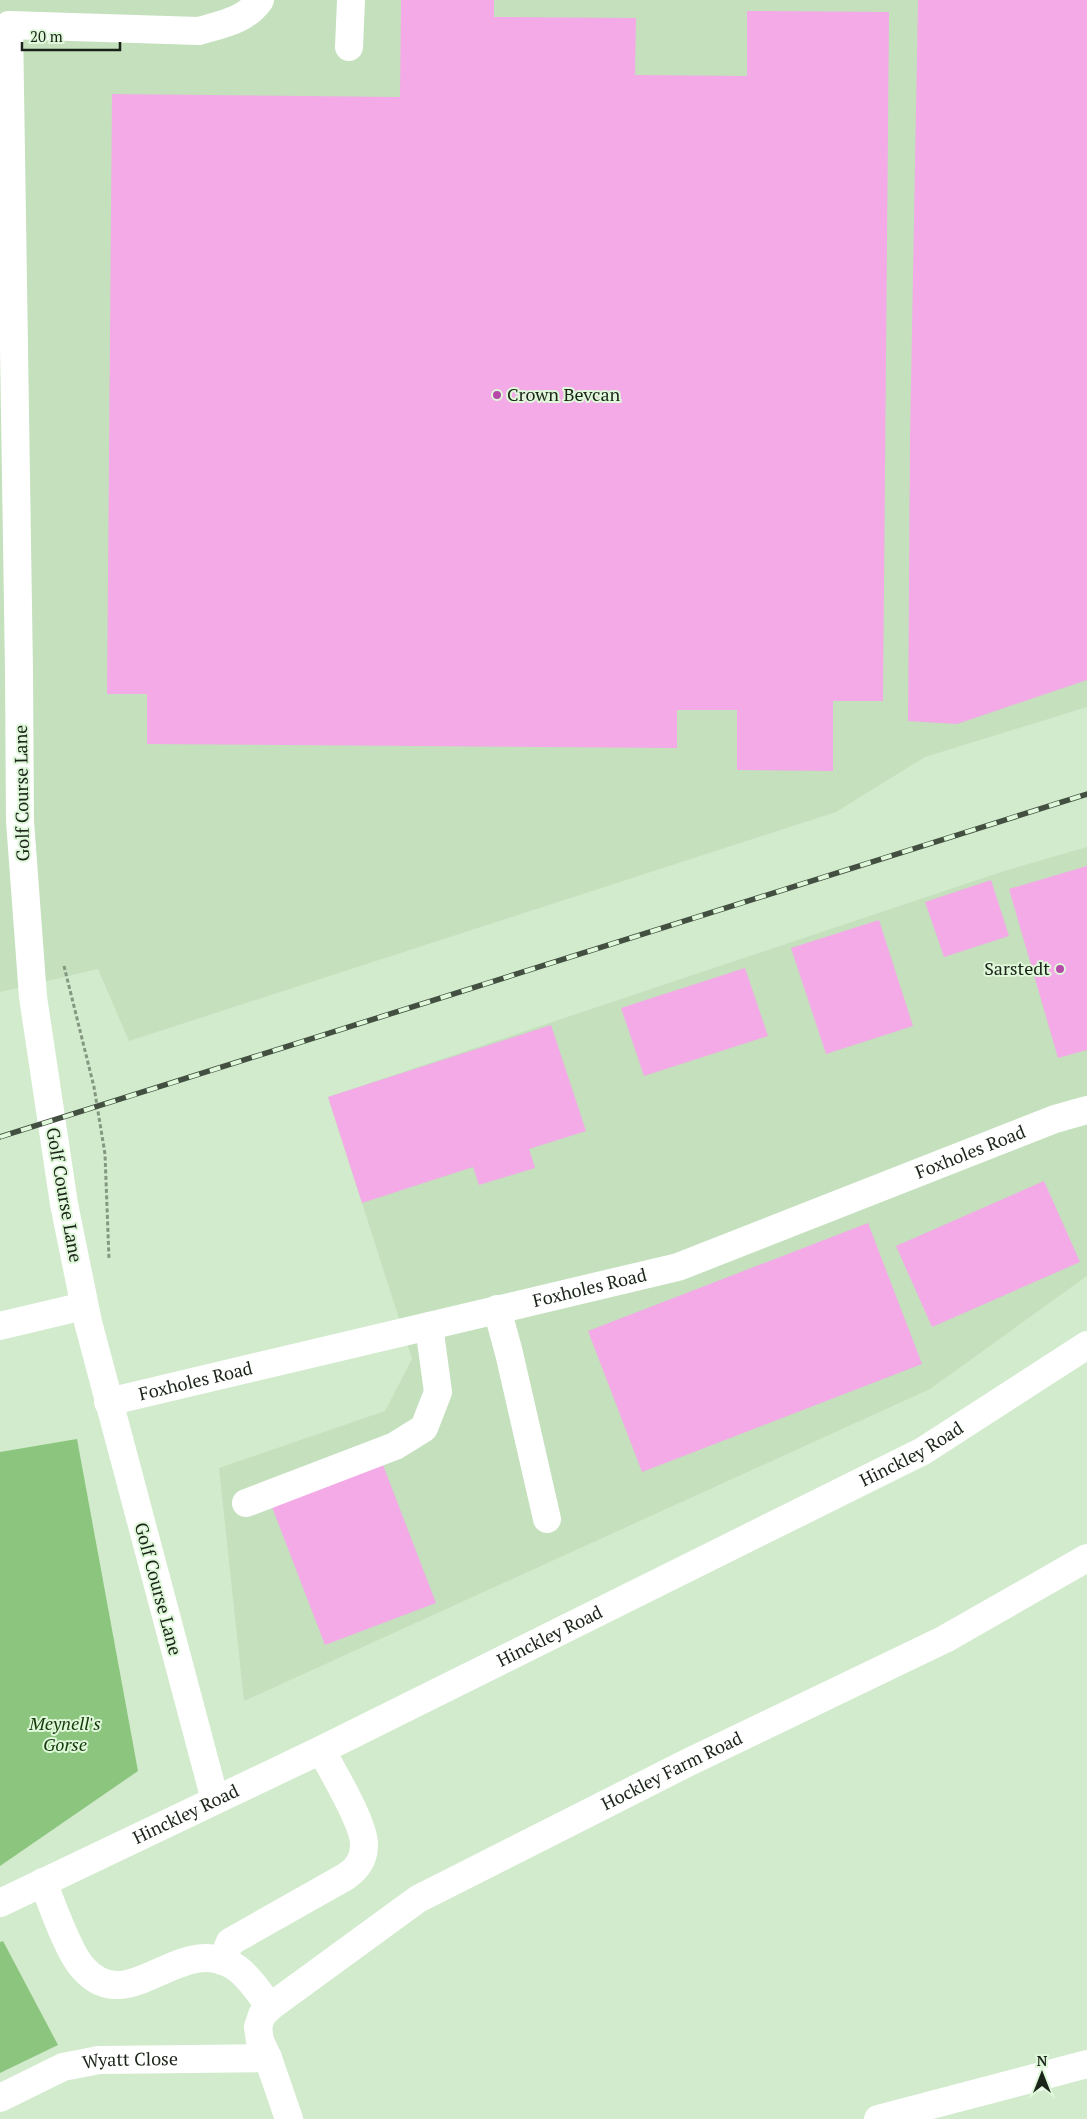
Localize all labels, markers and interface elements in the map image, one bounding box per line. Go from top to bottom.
scale bar [22,20,120,52]
text: 20 m [30,26,63,46]
place label: Crown Bevcan [507,382,620,406]
marker: Crown Bevcan [491,389,503,401]
street label: Golf Course Lane [8,725,34,862]
place label: Sarstedt [984,956,1050,980]
marker: Sarstedt [1054,963,1066,975]
street label: Foxholes Road [912,1119,1029,1184]
street label: Golf Course Lane [41,1125,89,1264]
street label: Foxholes Road [530,1262,649,1312]
street label: Foxholes Road [136,1355,255,1405]
street label: Hinckley Road [855,1415,967,1492]
street label: Golf Course Lane [130,1520,188,1658]
street label: Hinckley Road [493,1599,606,1672]
park label: Meynell's Gorse [28,1711,101,1756]
street label: Hockley Farm Road [597,1725,746,1815]
street label: Hinckley Road [129,1778,242,1849]
street label: Wyatt Close [80,2046,178,2074]
north arrow [1017,2049,1067,2099]
text: N [1037,2051,1048,2070]

